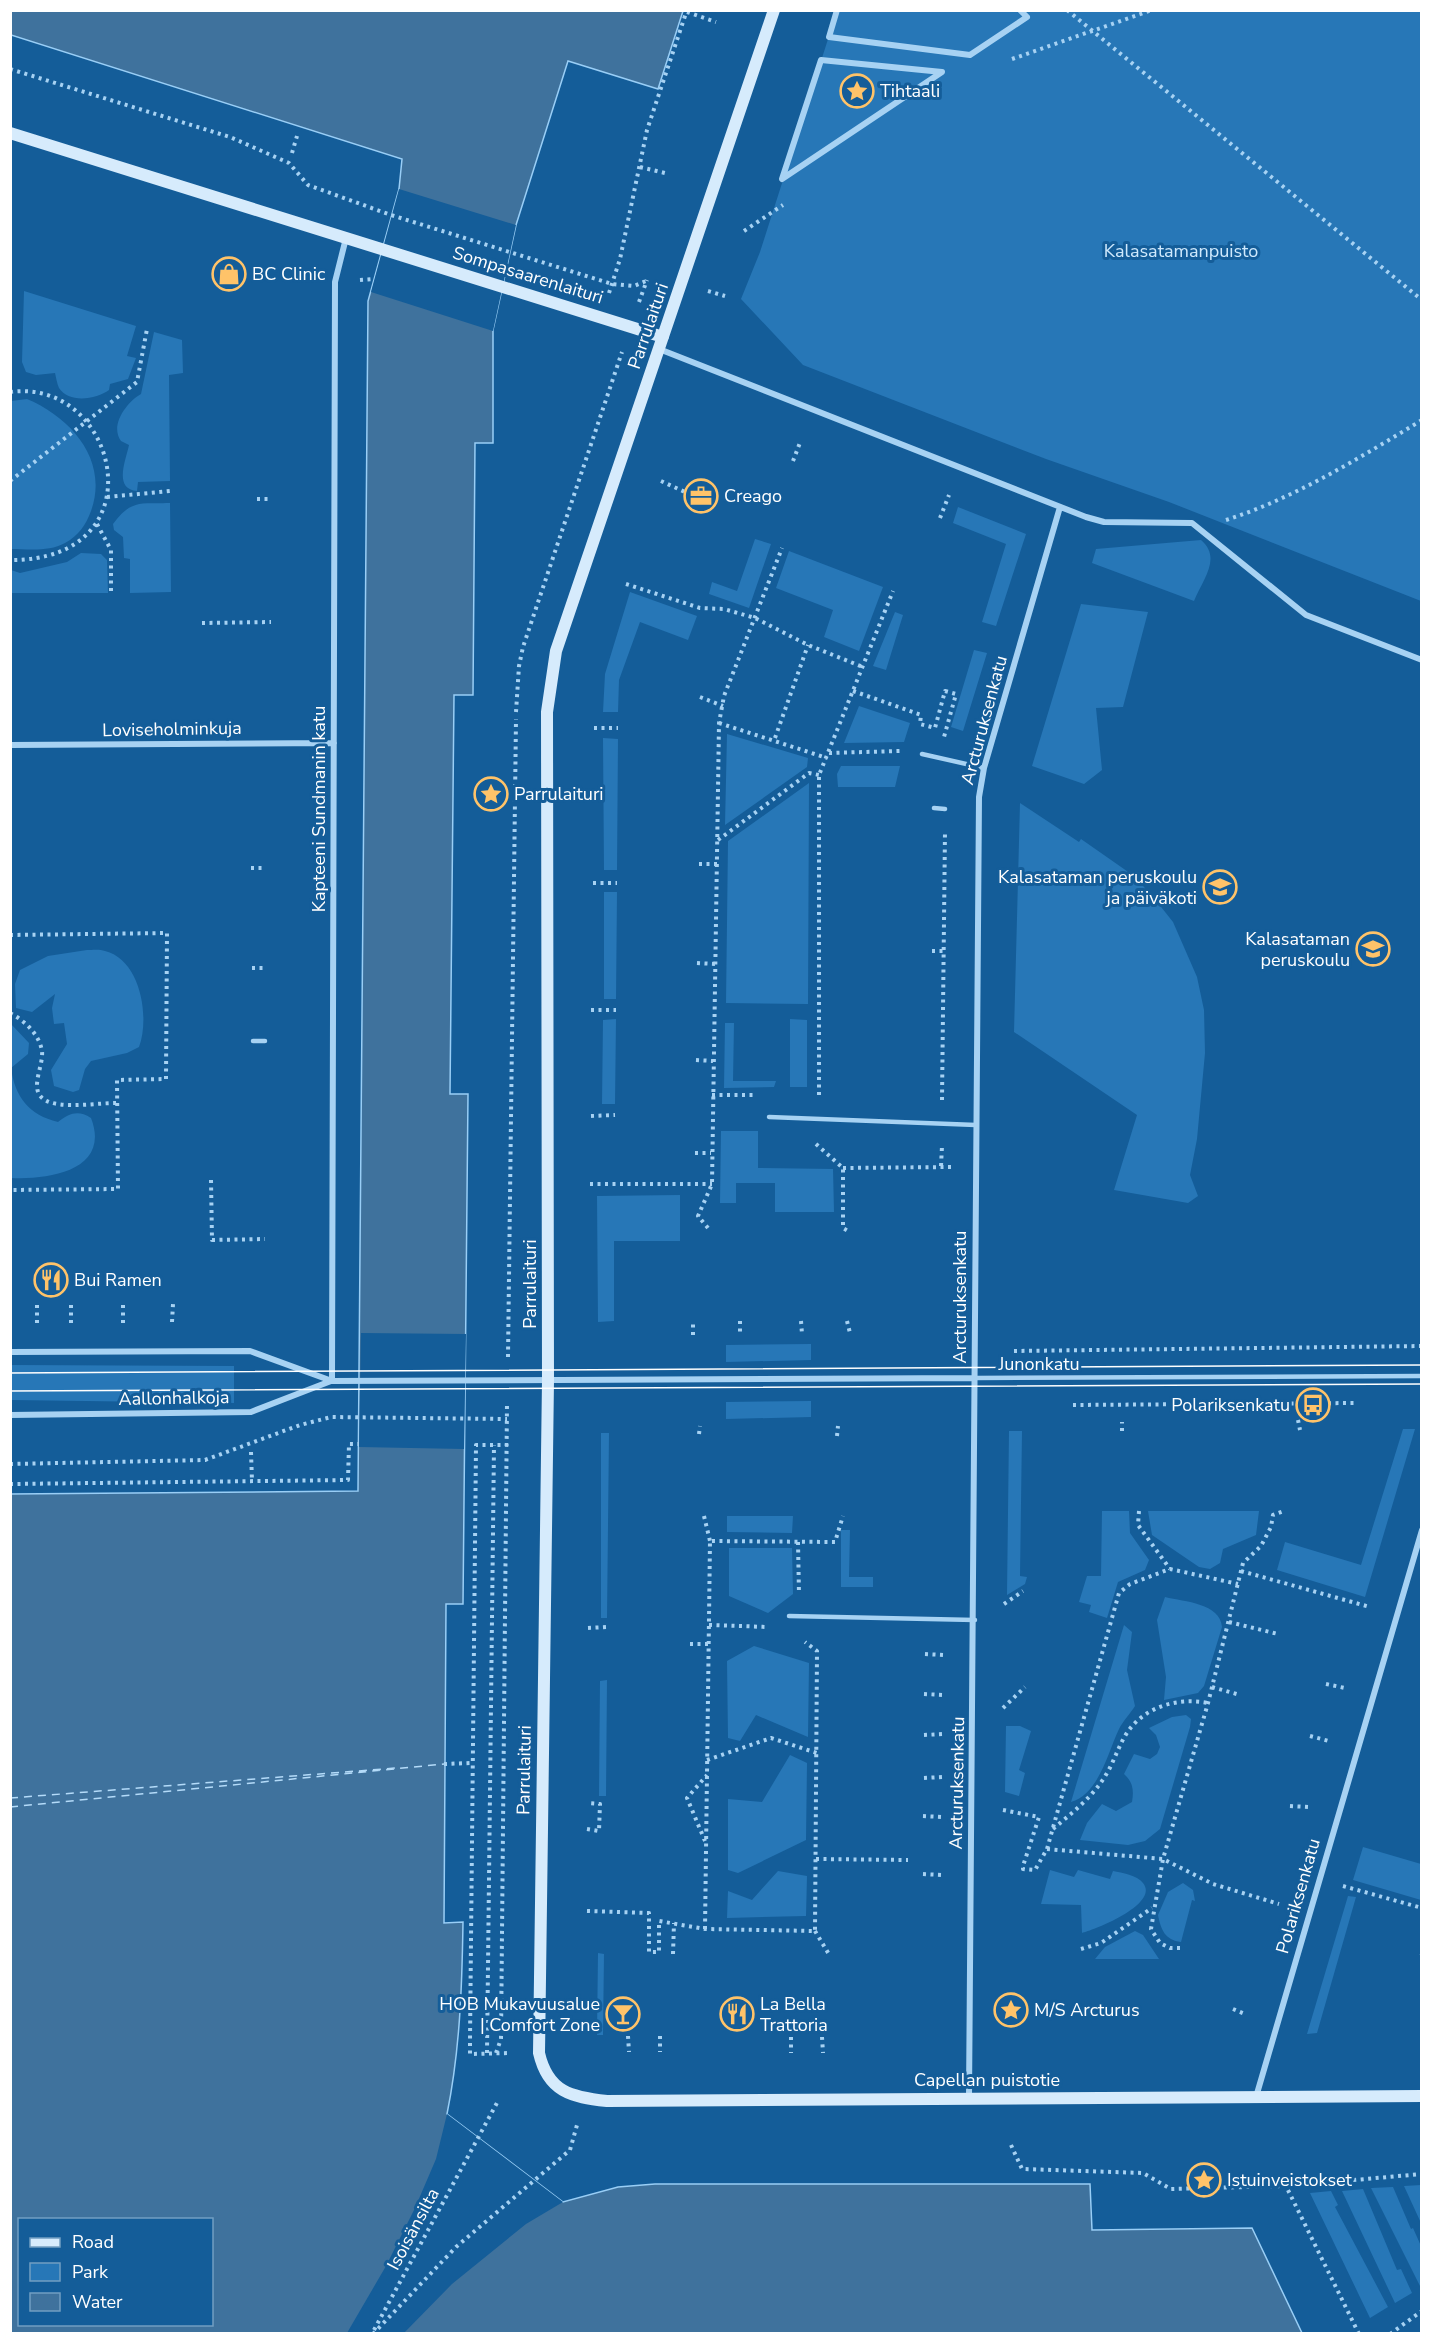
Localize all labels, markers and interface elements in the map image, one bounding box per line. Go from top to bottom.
place icon: Tihtaali [839,73,875,109]
place label: Tihtaali [880,79,940,103]
park label: Kalasatamanpuisto [1104,239,1258,263]
street label: Sompasaarenlaituri [450,241,606,309]
shop icon: BC Clinic [211,256,247,292]
place label: BC Clinic [252,262,325,286]
street label: Parrulaituri [622,280,674,372]
office icon: Creago [683,478,719,514]
place label: Creago [724,484,782,508]
street label: Arcturuksenkatu [955,653,1013,787]
street label: Kapteeni Sundmanin katu [307,706,331,912]
street label: Loviseholminkuja [102,716,242,742]
place icon: Parrulaituri [473,776,509,812]
place label: Parrulaituri [514,782,604,806]
place label: Kalasataman peruskoulu ja päiväkoti [998,865,1197,910]
school or university icon: Kalasataman peruskoulu ja päiväkoti [1202,869,1238,905]
place label: Kalasataman peruskoulu [1245,927,1350,972]
school or university icon: Kalasataman peruskoulu [1355,931,1391,967]
street label: Arcturuksenkatu [948,1231,972,1363]
street label: Parrulaituri [518,1239,542,1329]
restaurant icon: Bui Ramen [33,1262,69,1298]
place label: Bui Ramen [74,1268,162,1292]
street label: Junonkatu [997,1352,1080,1376]
street label: Aallonhalkoja [118,1385,230,1411]
bus stop icon: Polariksenkatu [1295,1387,1331,1423]
place label: Polariksenkatu [1171,1393,1290,1417]
street label: Arcturuksenkatu [944,1716,970,1850]
street label: Parrulaituri [511,1725,537,1815]
street label: Polariksenkatu [1270,1836,1326,1956]
place label: HOB Mukavuusalue | Comfort Zone [439,1992,600,2037]
place label: La Bella Trattoria [760,1992,828,2037]
place icon: M/S Arcturus [993,1992,1029,2028]
bar icon: HOB Mukavuusalue | Comfort Zone [605,1996,641,2032]
restaurant icon: La Bella Trattoria [719,1996,755,2032]
place label: M/S Arcturus [1034,1998,1140,2022]
street label: Capellan puistotie [914,2068,1060,2092]
place icon: Istuinveistokset [1186,2162,1222,2198]
place label: Istuinveistokset [1227,2168,1353,2192]
street label: Isoisänsilta [381,2184,445,2274]
legend [18,2218,213,2326]
text: Road [72,2230,114,2254]
text: Park [72,2260,109,2284]
text: Water [72,2290,123,2314]

